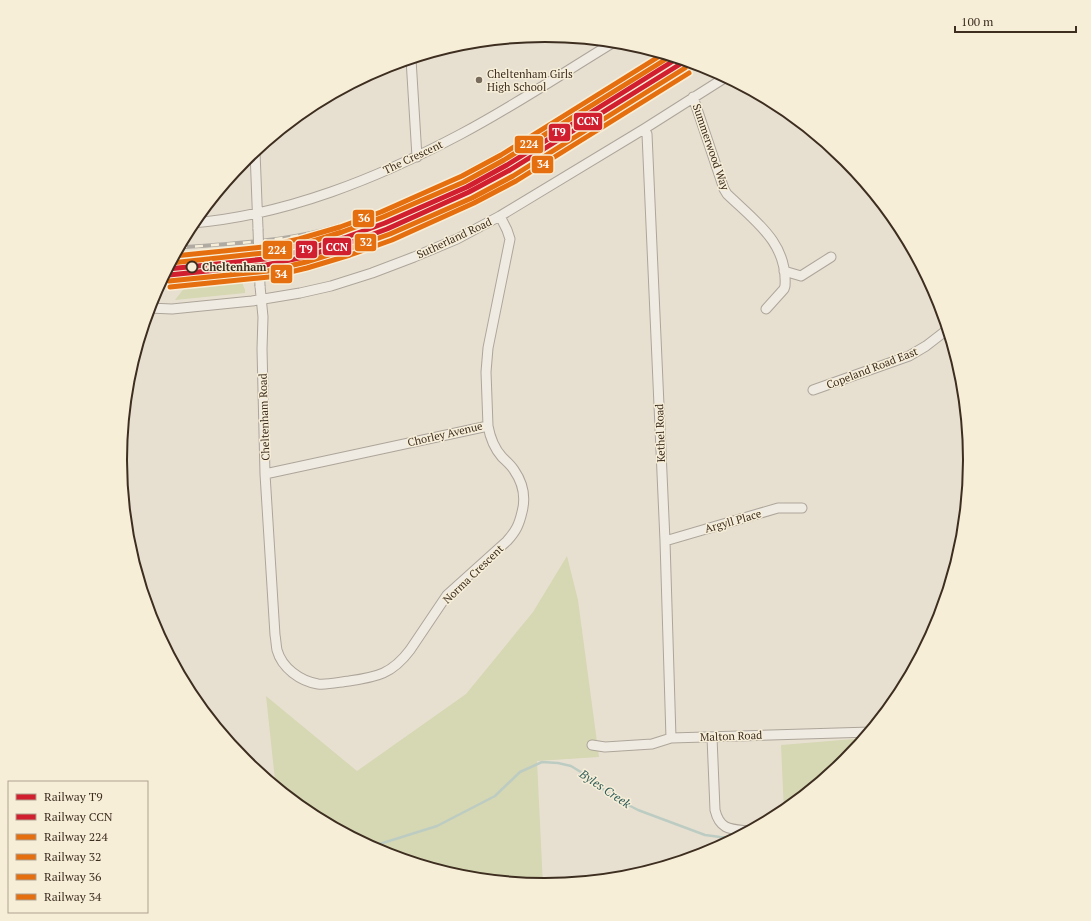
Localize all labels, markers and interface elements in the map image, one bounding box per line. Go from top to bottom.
scale bar [955,8,1076,34]
text: 100 m [961,14,994,29]
place label: Cheltenham Girls High School [487,67,573,94]
marker: Cheltenham Girls High School [474,75,484,85]
street label: Summerwood Way [690,102,733,193]
line badge: CCN [573,112,603,131]
text: CCN [577,114,600,128]
line badge: T9 [548,123,571,142]
text: T9 [552,125,566,139]
line badge: 224 [514,135,544,154]
street label: The Crescent [381,137,445,177]
text: 224 [520,137,539,151]
line badge: 34 [531,155,554,174]
text: 34 [537,157,550,171]
line badge: 36 [352,209,375,228]
text: 36 [358,211,370,225]
street label: Sutherland Road [414,214,494,262]
line badge: 32 [354,233,377,252]
text: 32 [360,235,372,249]
line badge: CCN [322,237,352,256]
line badge: 224 [262,240,293,260]
line badge: T9 [295,240,318,259]
text: CCN [326,240,349,254]
text: T9 [299,242,313,256]
text: 224 [268,243,287,257]
marker: Cheltenham [185,260,199,274]
place label: Cheltenham [202,260,267,274]
line badge: 34 [270,264,293,284]
text: 34 [275,267,288,281]
street label: Copeland Road East [824,344,920,392]
street label: Cheltenham Road [255,373,273,461]
street label: Kethel Road [652,403,668,463]
street label: Chorley Avenue [406,418,484,449]
street label: Argyll Place [703,506,763,536]
street label: Norma Crescent [440,542,506,606]
street label: Malton Road [700,728,762,744]
water label: Byles Creek [576,765,634,811]
legend [8,781,148,913]
text: Railway T9 [44,789,103,804]
text: Railway CCN [44,809,113,824]
text: Railway 224 [44,829,108,844]
text: Railway 32 [44,849,102,864]
text: Railway 36 [44,869,102,884]
text: Railway 34 [44,889,102,904]

